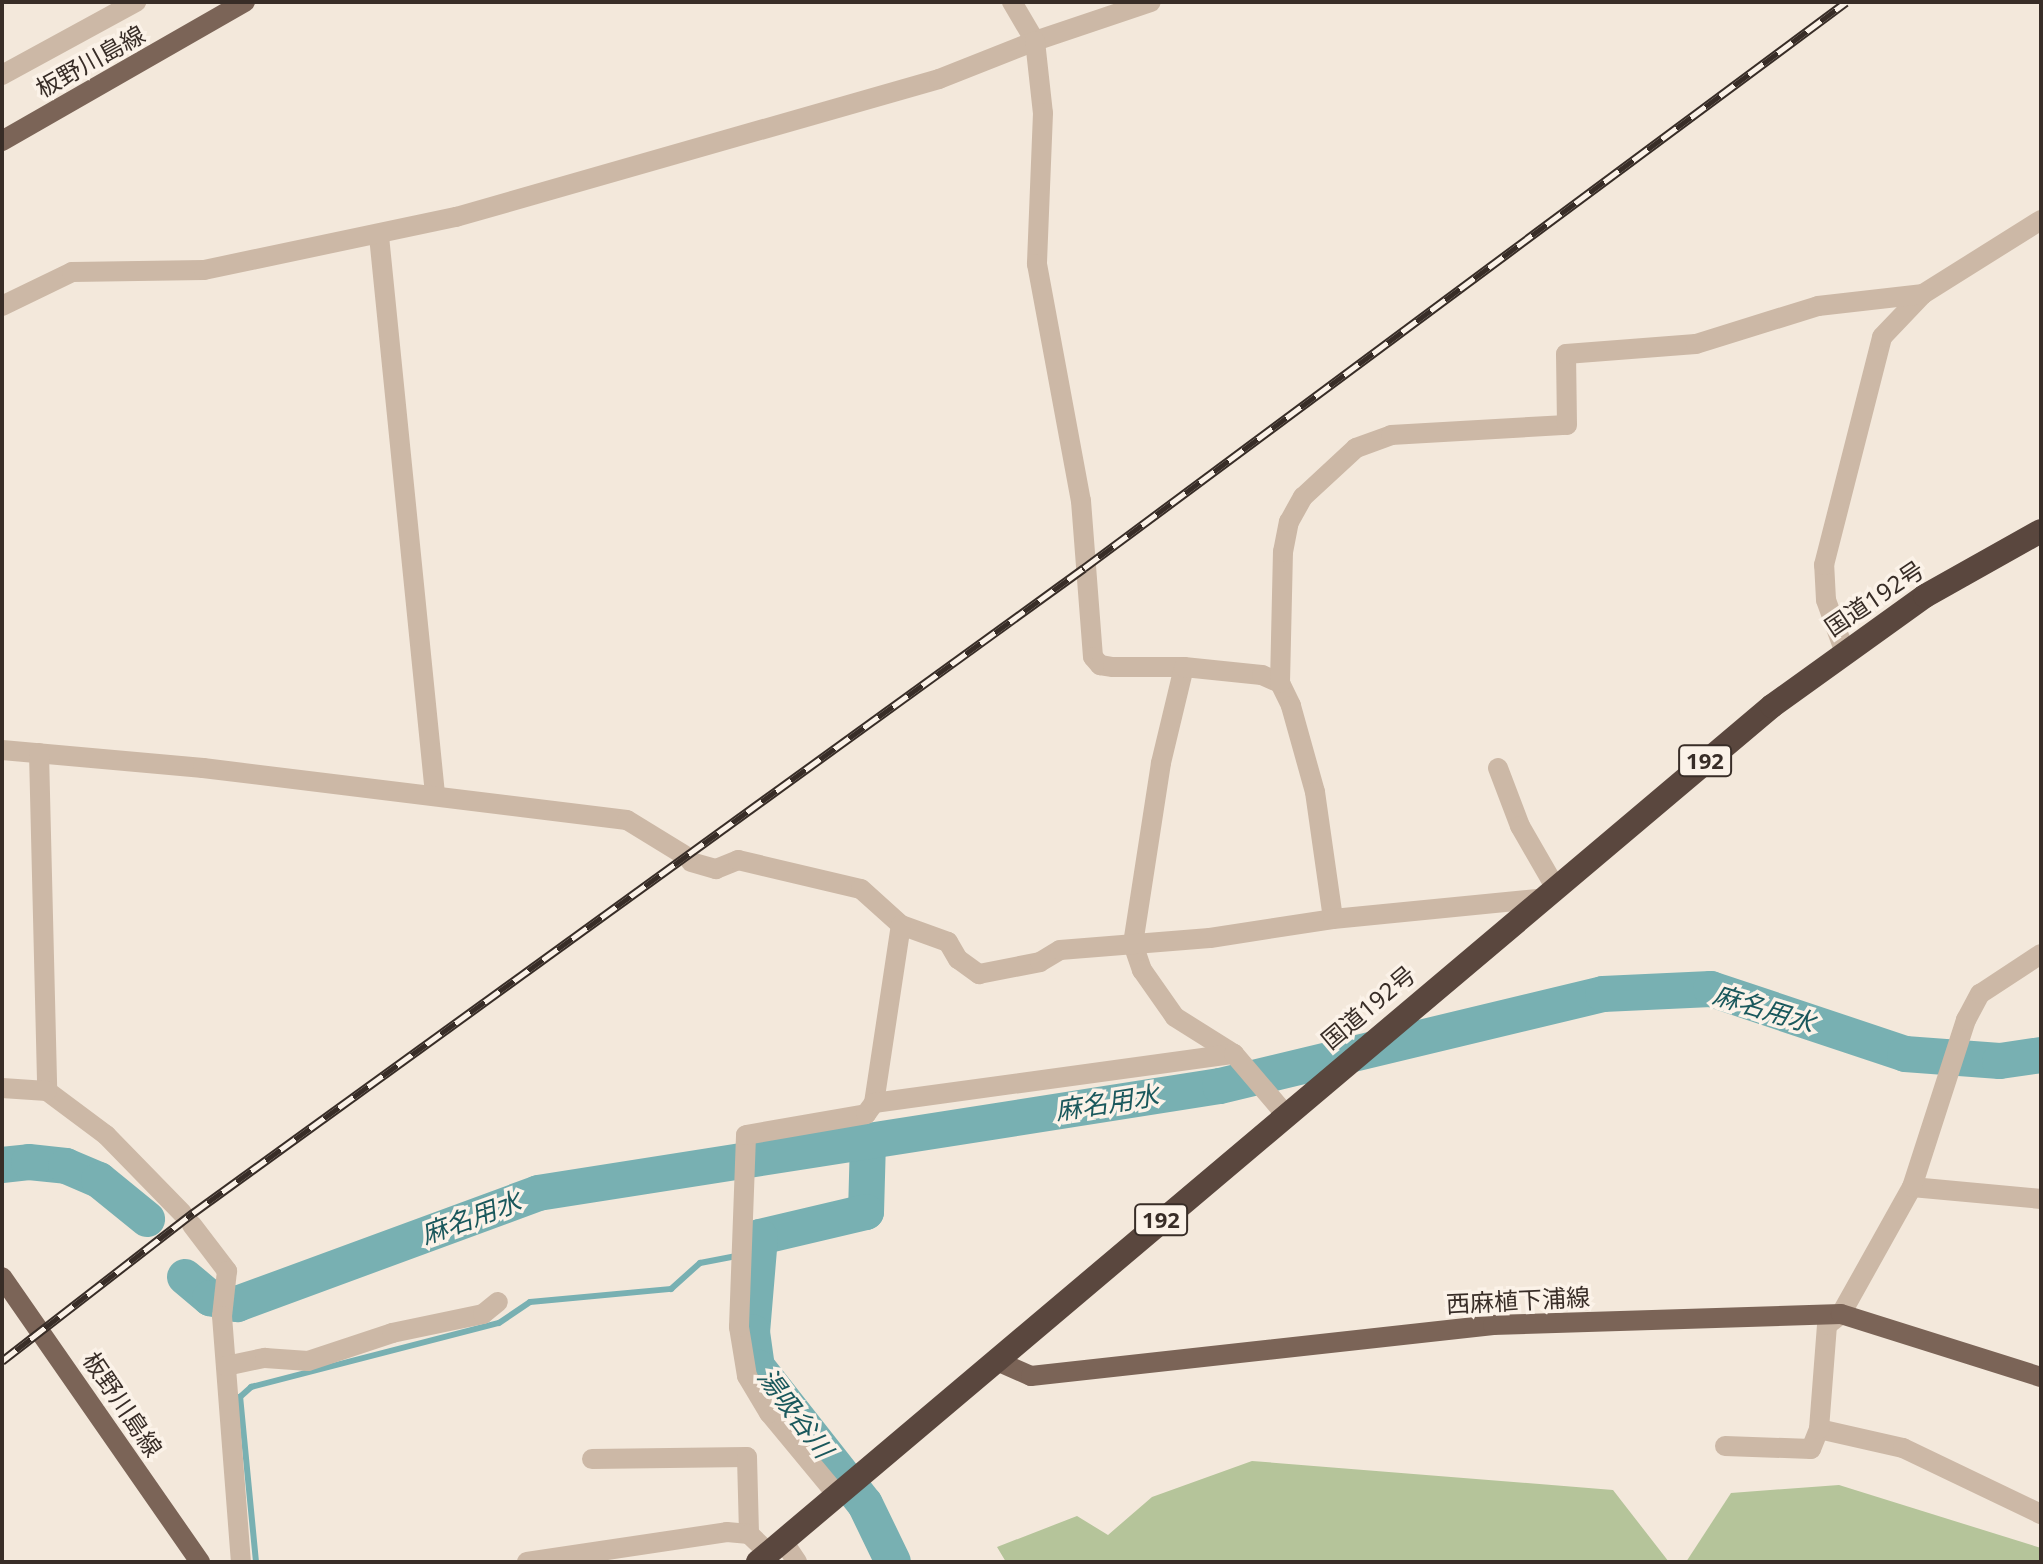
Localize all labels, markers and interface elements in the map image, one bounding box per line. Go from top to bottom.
street label: 板野川島線 [31,19,149,103]
street label: 国道192号 [1819,554,1929,642]
road number: 192 [1677,743,1733,779]
street label: 国道192号 [1315,960,1421,1054]
water label: 麻名用水 [1710,979,1818,1039]
water label: 麻名用水 [1053,1079,1161,1127]
water label: 麻名用水 [417,1186,525,1250]
road number: 192 [1133,1202,1189,1238]
street label: 西麻植下浦線 [1445,1282,1591,1318]
street label: 板野川島線 [78,1346,168,1462]
water label: 湯吸谷川 [751,1362,839,1464]

